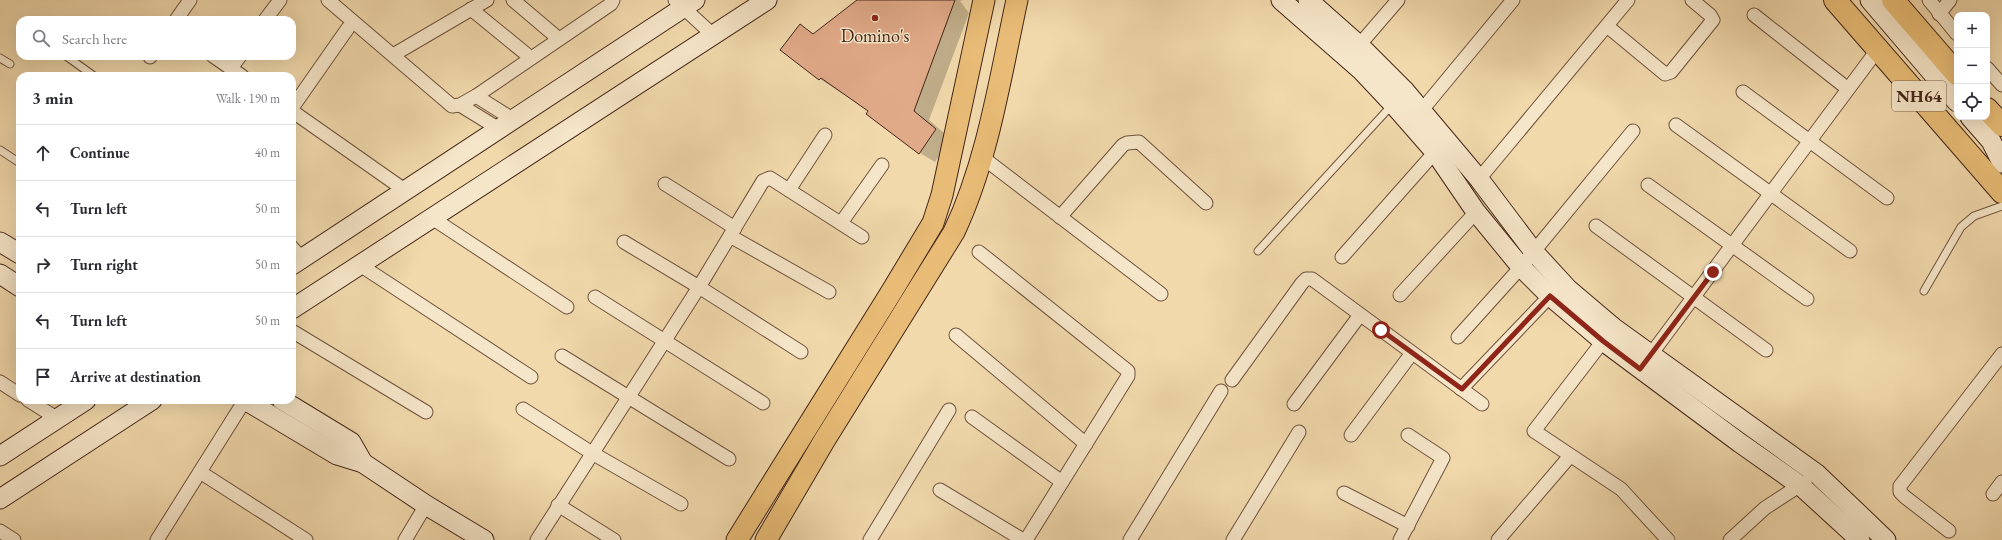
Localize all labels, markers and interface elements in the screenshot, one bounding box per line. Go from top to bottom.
map controls [1954,12,1990,120]
button: + [1954,12,1990,48]
marker: Domino's [870,13,880,23]
search box [16,16,296,60]
place label: Domino's [841,24,910,47]
icon: search [30,27,52,49]
text: Search here [62,29,127,48]
button: − [1954,48,1990,84]
road number: NH64 [1892,81,1946,111]
button: locate [1954,84,1990,120]
text: 3 min [32,87,73,109]
text: Walk · 190 m [216,90,280,107]
icon: ahead [32,142,54,164]
text: Continue [70,143,130,162]
text: 40 m [255,144,280,161]
icon: left [32,198,54,220]
text: Turn left [70,199,127,218]
text: 50 m [255,200,280,217]
icon: right [32,254,54,276]
text: Turn right [70,255,138,274]
text: 50 m [255,256,280,273]
route end [1704,263,1722,281]
icon: left [32,310,54,332]
text: Turn left [70,311,127,330]
text: 50 m [255,312,280,329]
route start [1372,321,1390,339]
icon: arrive [32,366,54,388]
text: Arrive at destination [70,367,201,386]

